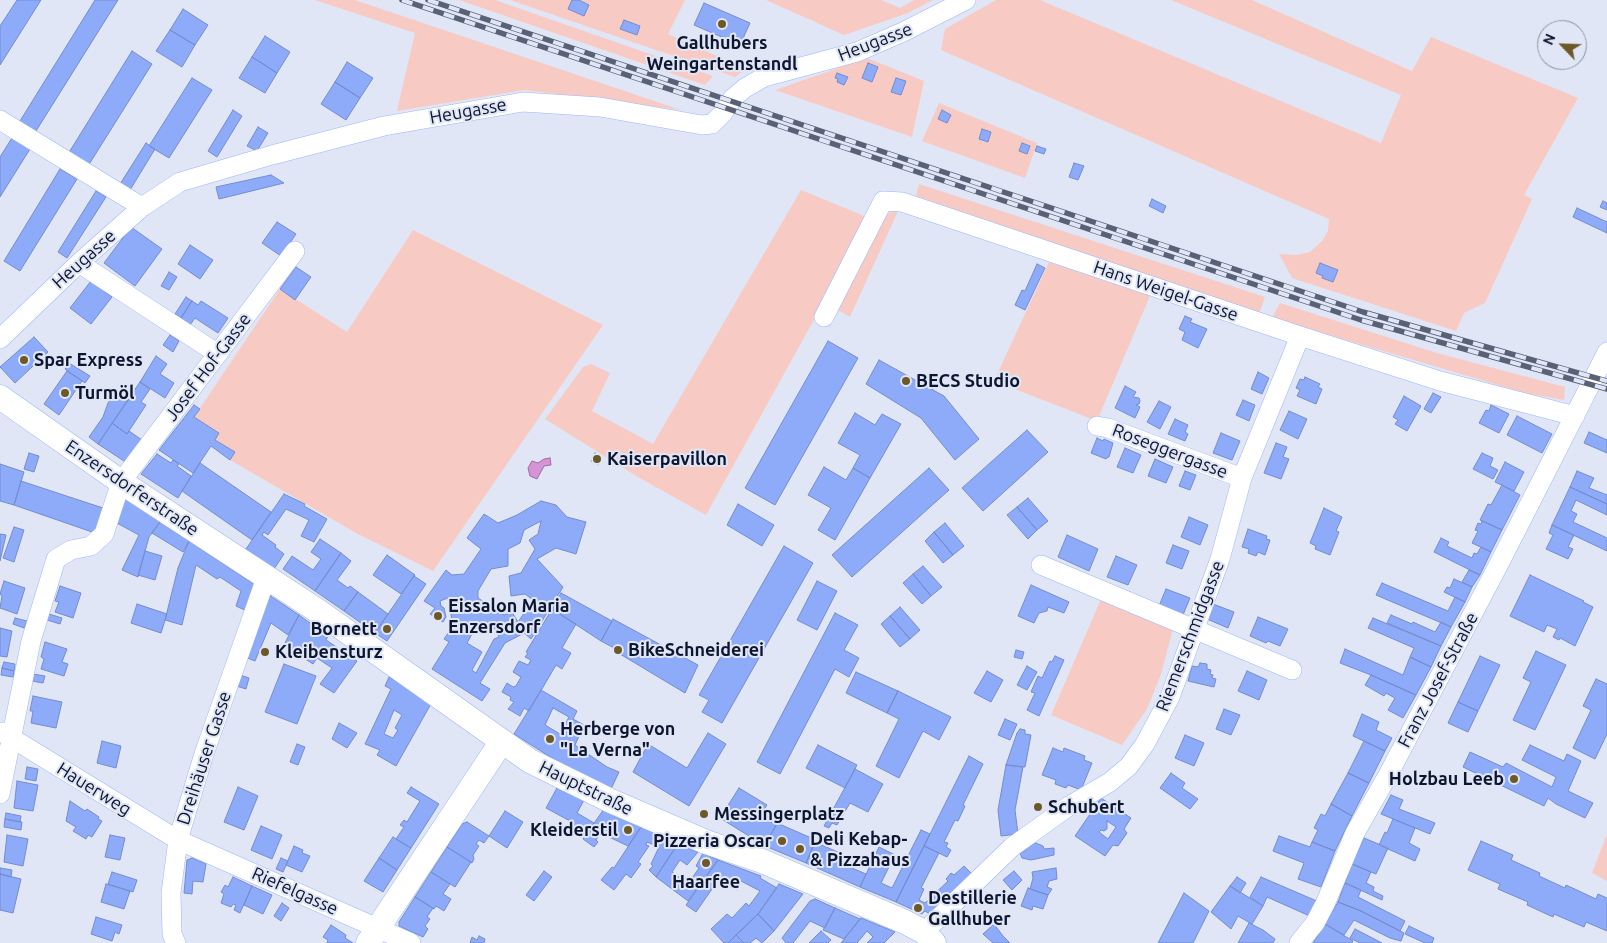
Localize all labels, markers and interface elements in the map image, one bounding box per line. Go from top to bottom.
marker: Gallhubers Weingartenstandl [716,18,728,30]
street label: Heugasse [835,18,915,66]
north arrow [1537,20,1587,70]
text: N [1540,31,1559,47]
place label: Gallhubers Weingartenstandl [646,32,798,74]
street label: Heugasse [428,94,508,128]
street label: Heugasse [48,225,120,293]
street label: Hans Weigel-Gasse [1091,256,1241,326]
street label: Josef Hof-Gasse [160,309,256,425]
place label: Spar Express [34,349,143,371]
marker: Spar Express [18,354,30,366]
place label: BECS Studio [916,370,1020,392]
marker: BECS Studio [900,375,912,387]
place label: Turmöl [75,382,134,404]
marker: Turmöl [59,387,71,399]
street label: Roseggergasse [1109,419,1231,483]
street label: Enzersdorferstraße [61,435,203,541]
place label: Kaiserpavillon [607,448,727,470]
marker: Kaiserpavillon [591,453,603,465]
street label: Riemerschmidgasse [1151,557,1229,715]
place label: Eissalon Maria Enzersdorf [448,595,570,638]
street label: Franz Josef-Straße [1393,609,1483,751]
marker: Eissalon Maria Enzersdorf [432,610,444,622]
place label: Bornett [310,618,377,640]
marker: Bornett [381,623,393,635]
place label: BikeSchneiderei [628,639,764,661]
place label: Kleibensturz [275,641,383,663]
marker: BikeSchneiderei [612,644,624,656]
marker: Kleibensturz [259,646,271,658]
street label: Dreihäuser Gasse [172,689,236,827]
place label: Herberge von "La Verna" [560,718,675,761]
marker: Herberge von "La Verna" [544,733,556,745]
street label: Hauptstraße [536,756,636,820]
street label: Hauerweg [53,758,135,820]
place label: Holzbau Leeb [1389,768,1504,790]
marker: Holzbau Leeb [1508,773,1520,785]
place label: Schubert [1048,796,1124,818]
marker: Schubert [1032,801,1044,813]
place label: Messingerplatz [714,803,844,825]
marker: Messingerplatz [698,808,710,820]
place label: Kleiderstil [530,819,618,841]
marker: Kleiderstil [622,824,634,836]
place label: Deli Kebap- & Pizzahaus [810,828,910,871]
place label: Pizzeria Oscar [653,830,772,852]
marker: Pizzeria Oscar [776,835,788,847]
marker: Deli Kebap- & Pizzahaus [794,843,806,855]
marker: Haarfee [700,857,712,869]
street label: Riefelgasse [248,862,342,920]
place label: Haarfee [672,871,740,893]
place label: Destillerie Gallhuber [928,887,1017,930]
marker: Destillerie Gallhuber [912,902,924,914]

